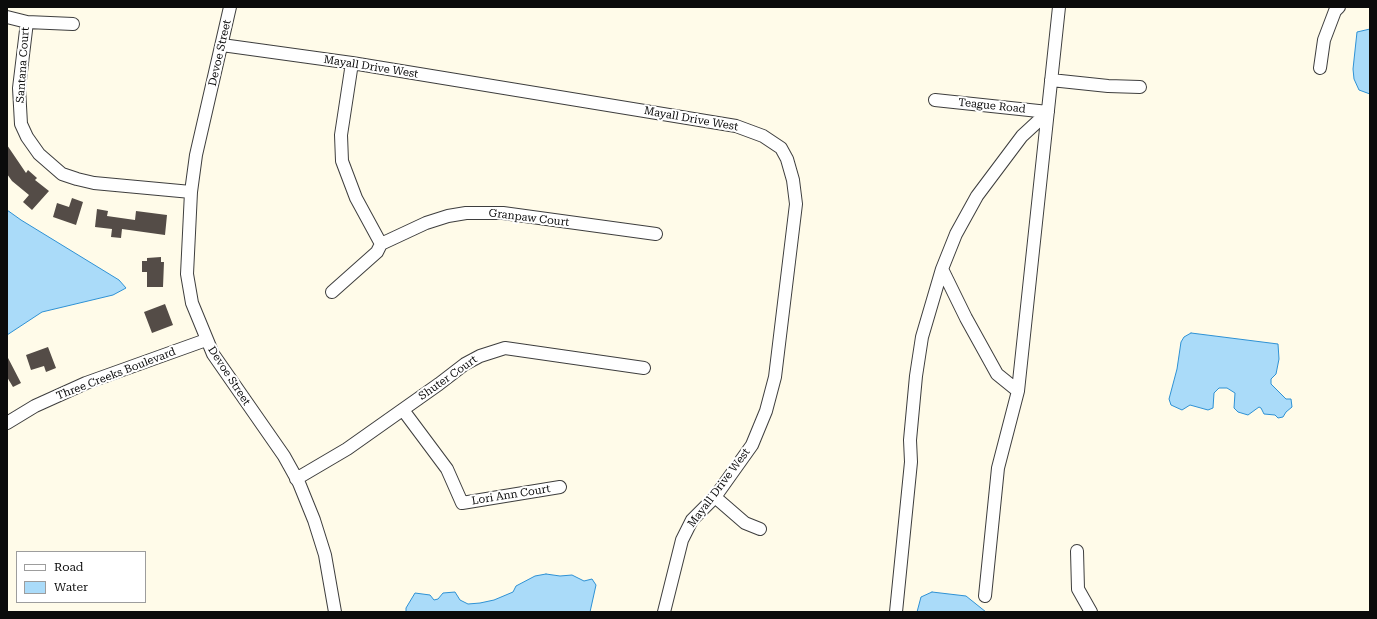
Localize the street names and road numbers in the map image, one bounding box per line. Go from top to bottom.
street label: Devoe Street [206,19,234,87]
street label: Santana Court [14,27,32,103]
street label: Mayall Drive West [323,53,419,81]
street label: Teague Road [958,96,1026,116]
street label: Mayall Drive West [643,104,739,134]
street label: Granpaw Court [488,207,570,229]
street label: Devoe Street [205,344,253,408]
street label: Three Creeks Boulevard [54,345,178,403]
street label: Shuter Court [416,353,480,403]
street label: Mayall Drive West [685,446,753,530]
street label: Lori Ann Court [471,482,551,508]

